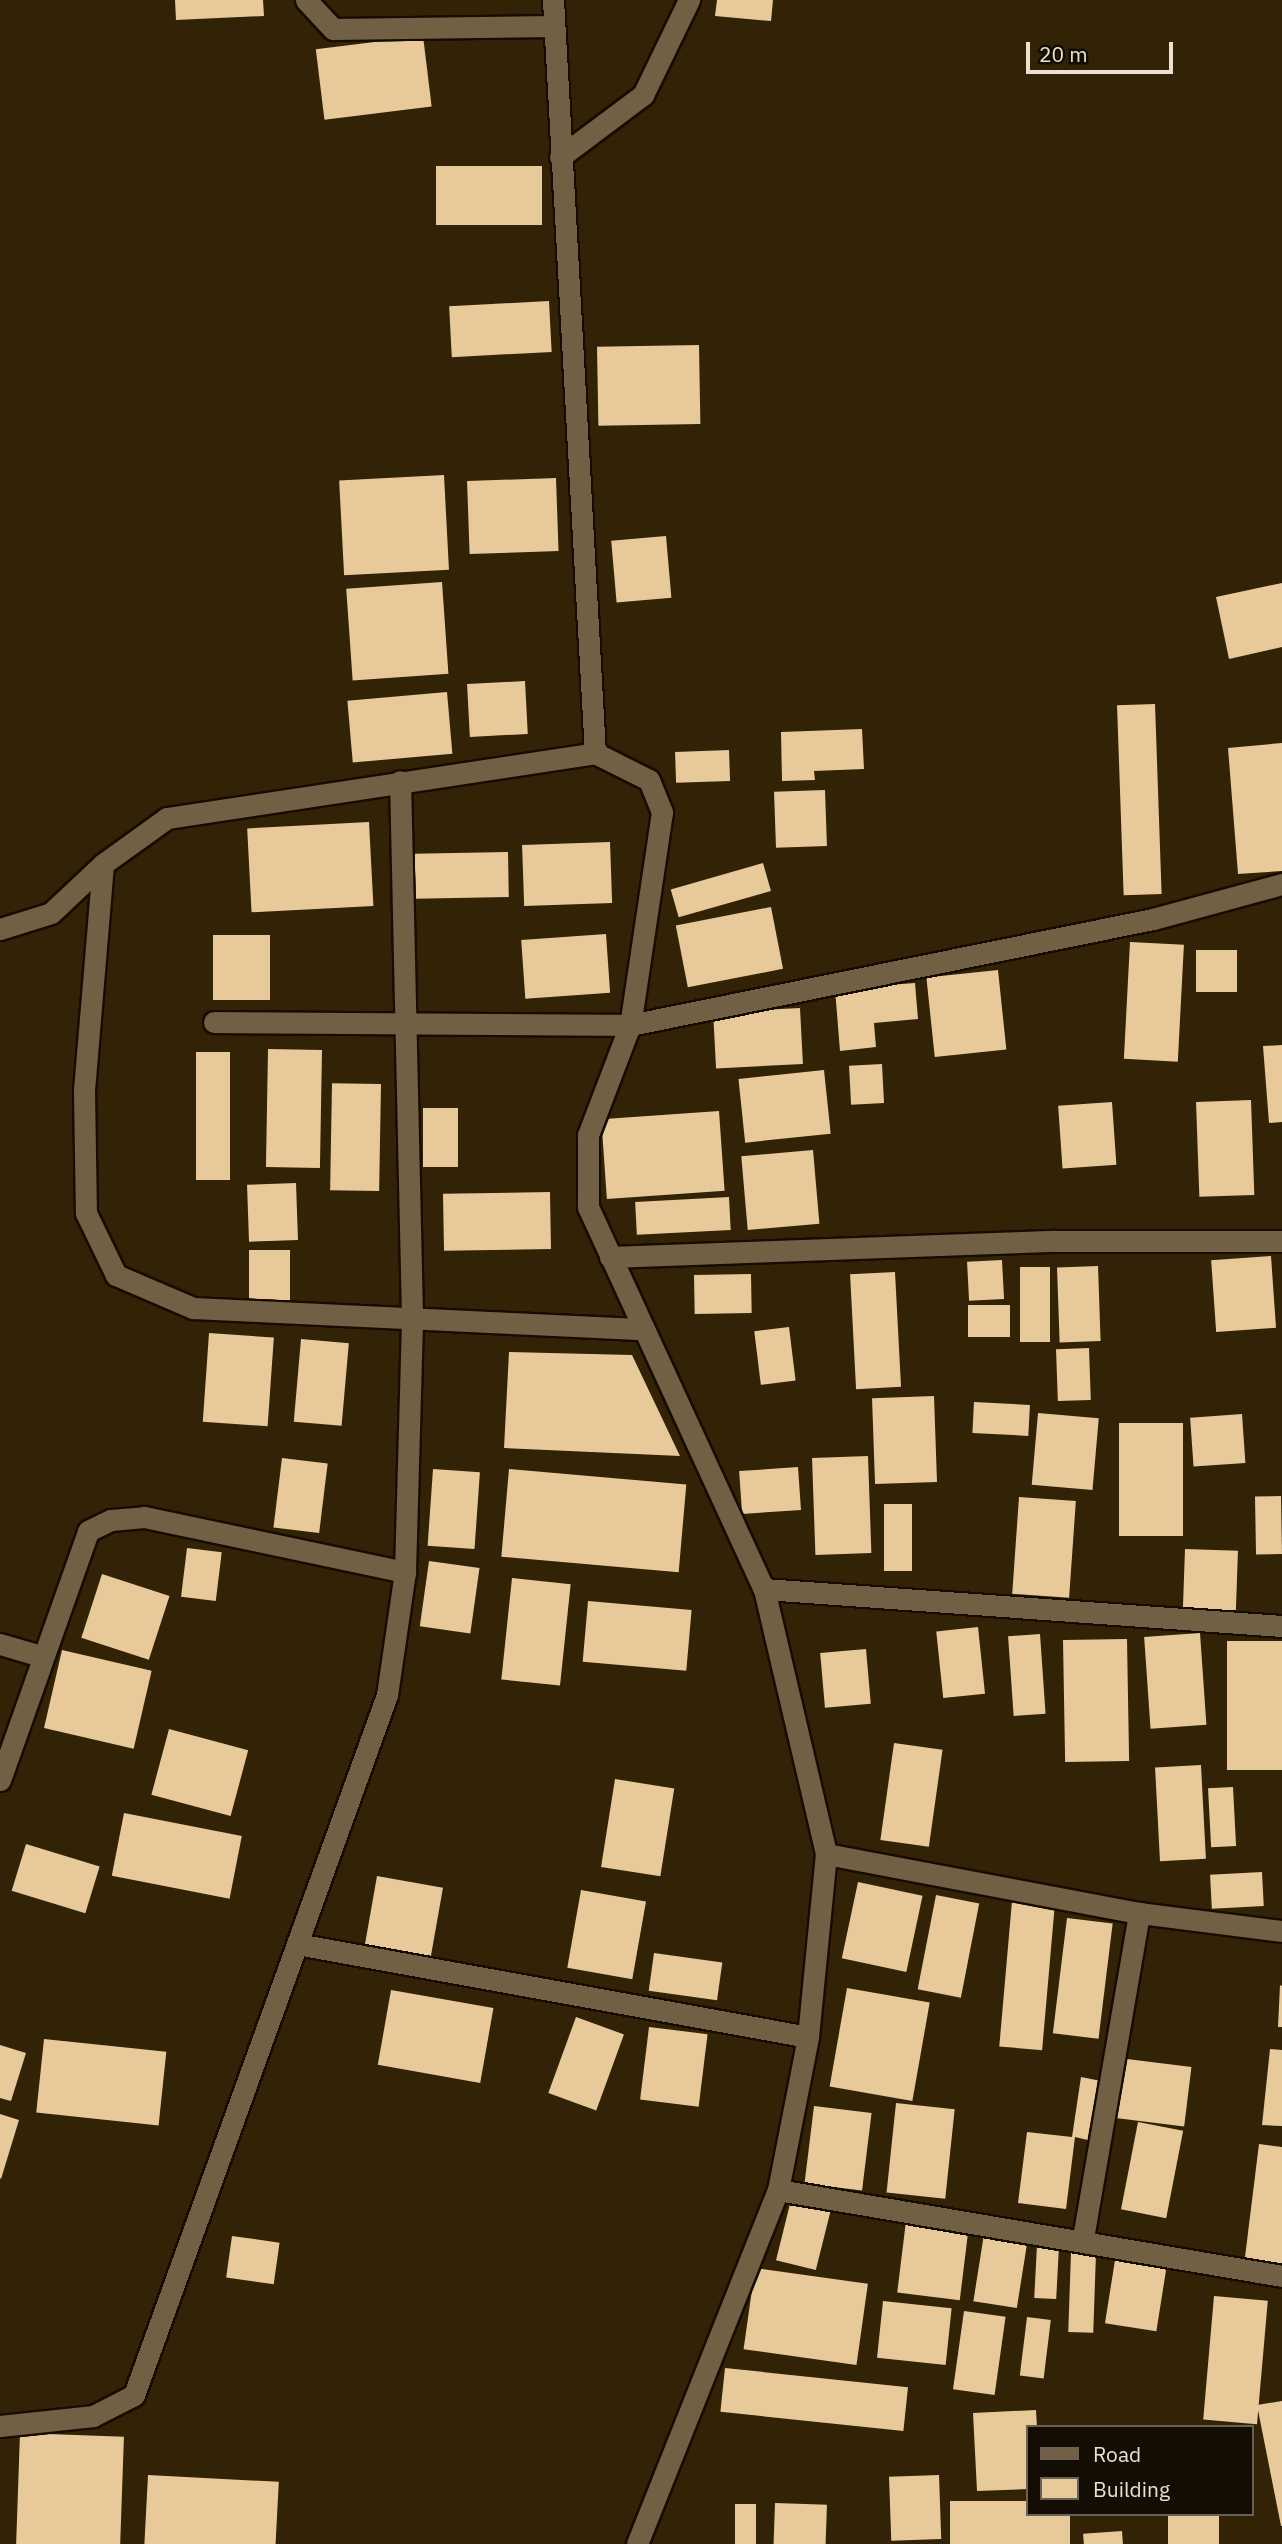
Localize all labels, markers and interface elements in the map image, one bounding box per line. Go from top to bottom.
scale bar [1030,28,1177,72]
text: 20 m [1039,40,1088,68]
legend [1026,2425,1254,2516]
text: Road [1093,2440,1141,2468]
text: Building [1093,2475,1170,2503]

